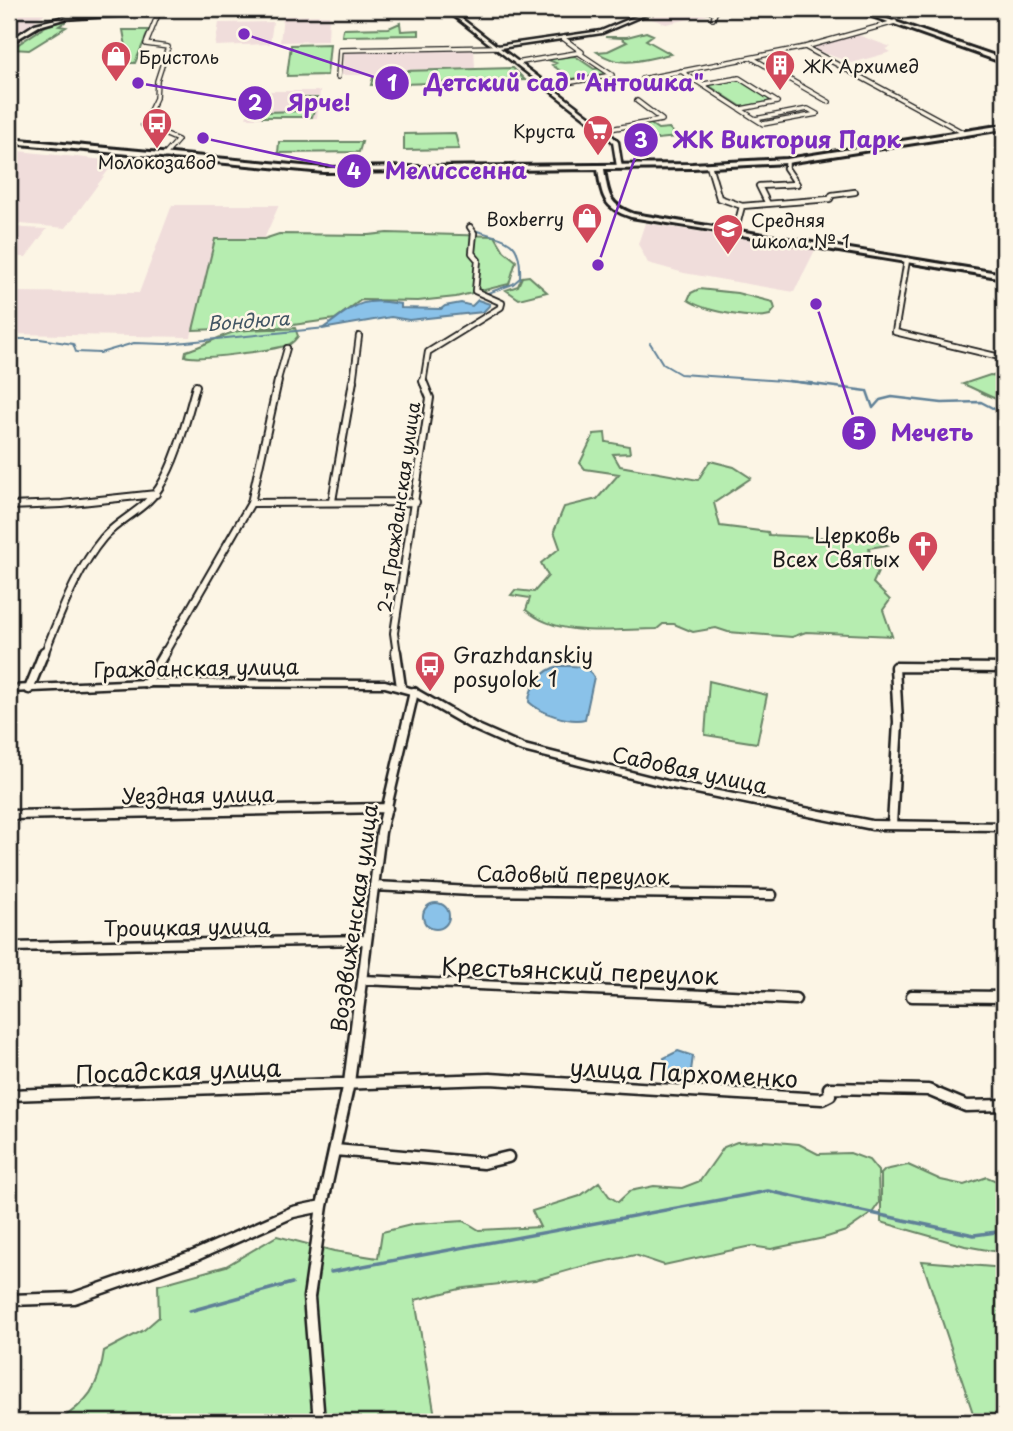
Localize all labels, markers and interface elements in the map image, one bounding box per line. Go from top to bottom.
shop icon: Бристоль [99,39,133,83]
place label: Бристоль [139,43,219,70]
building icon: ЖК Архимед [763,48,797,92]
place label: ЖК Архимед [803,52,919,79]
callout: Детский сад "Антошка" [374,61,719,105]
text: Детский сад "Антошка" [423,64,704,99]
text: 1 [387,66,397,98]
callout: Ярче! [238,81,364,125]
text: Ярче! [286,84,351,119]
text: 2 [248,86,263,118]
bus stop icon: Молокозавод [140,106,174,150]
supermarket icon: Круста [581,113,615,157]
place label: Круста [513,117,575,144]
callout: ЖК Виктория Парк [623,118,916,162]
text: ЖК Виктория Парк [672,121,901,156]
text: 3 [634,123,648,155]
place label: Молокозавод [98,148,216,175]
callout: Мелиссенна [336,149,541,193]
text: Мелиссенна [385,152,528,187]
text: 4 [347,154,361,186]
shop icon: Boxberry [570,201,604,245]
place label: Boxberry [486,205,564,232]
place label: Средняя школа № 1 [751,206,850,254]
school or university icon: Средняя школа № 1 [711,212,745,256]
water label: Вондюга [206,303,291,337]
street label: 2-я Гражданская улица [370,399,426,614]
callout: Мечеть [842,411,987,455]
text: Мечеть [891,414,974,449]
text: 5 [852,415,866,447]
place label: Церковь Всех Святых [772,518,900,574]
church icon: Церковь Всех Святых [906,529,940,573]
place label: Grazhdanskiy posyolok 1 [453,638,593,694]
street label: Гражданская улица [93,649,300,685]
bus stop icon: Grazhdanskiy posyolok 1 [413,649,447,693]
street label: Садовая улица [609,737,771,801]
street label: Уездная улица [121,777,276,811]
street label: Воздвиженская улица [321,801,385,1034]
street label: Садовый переулок [476,856,670,892]
street label: Троицкая улица [103,909,271,943]
street label: Крестьянский переулок [441,947,720,993]
street label: Посадская улица [74,1048,282,1092]
street label: улица Пархоменко [569,1048,799,1096]

